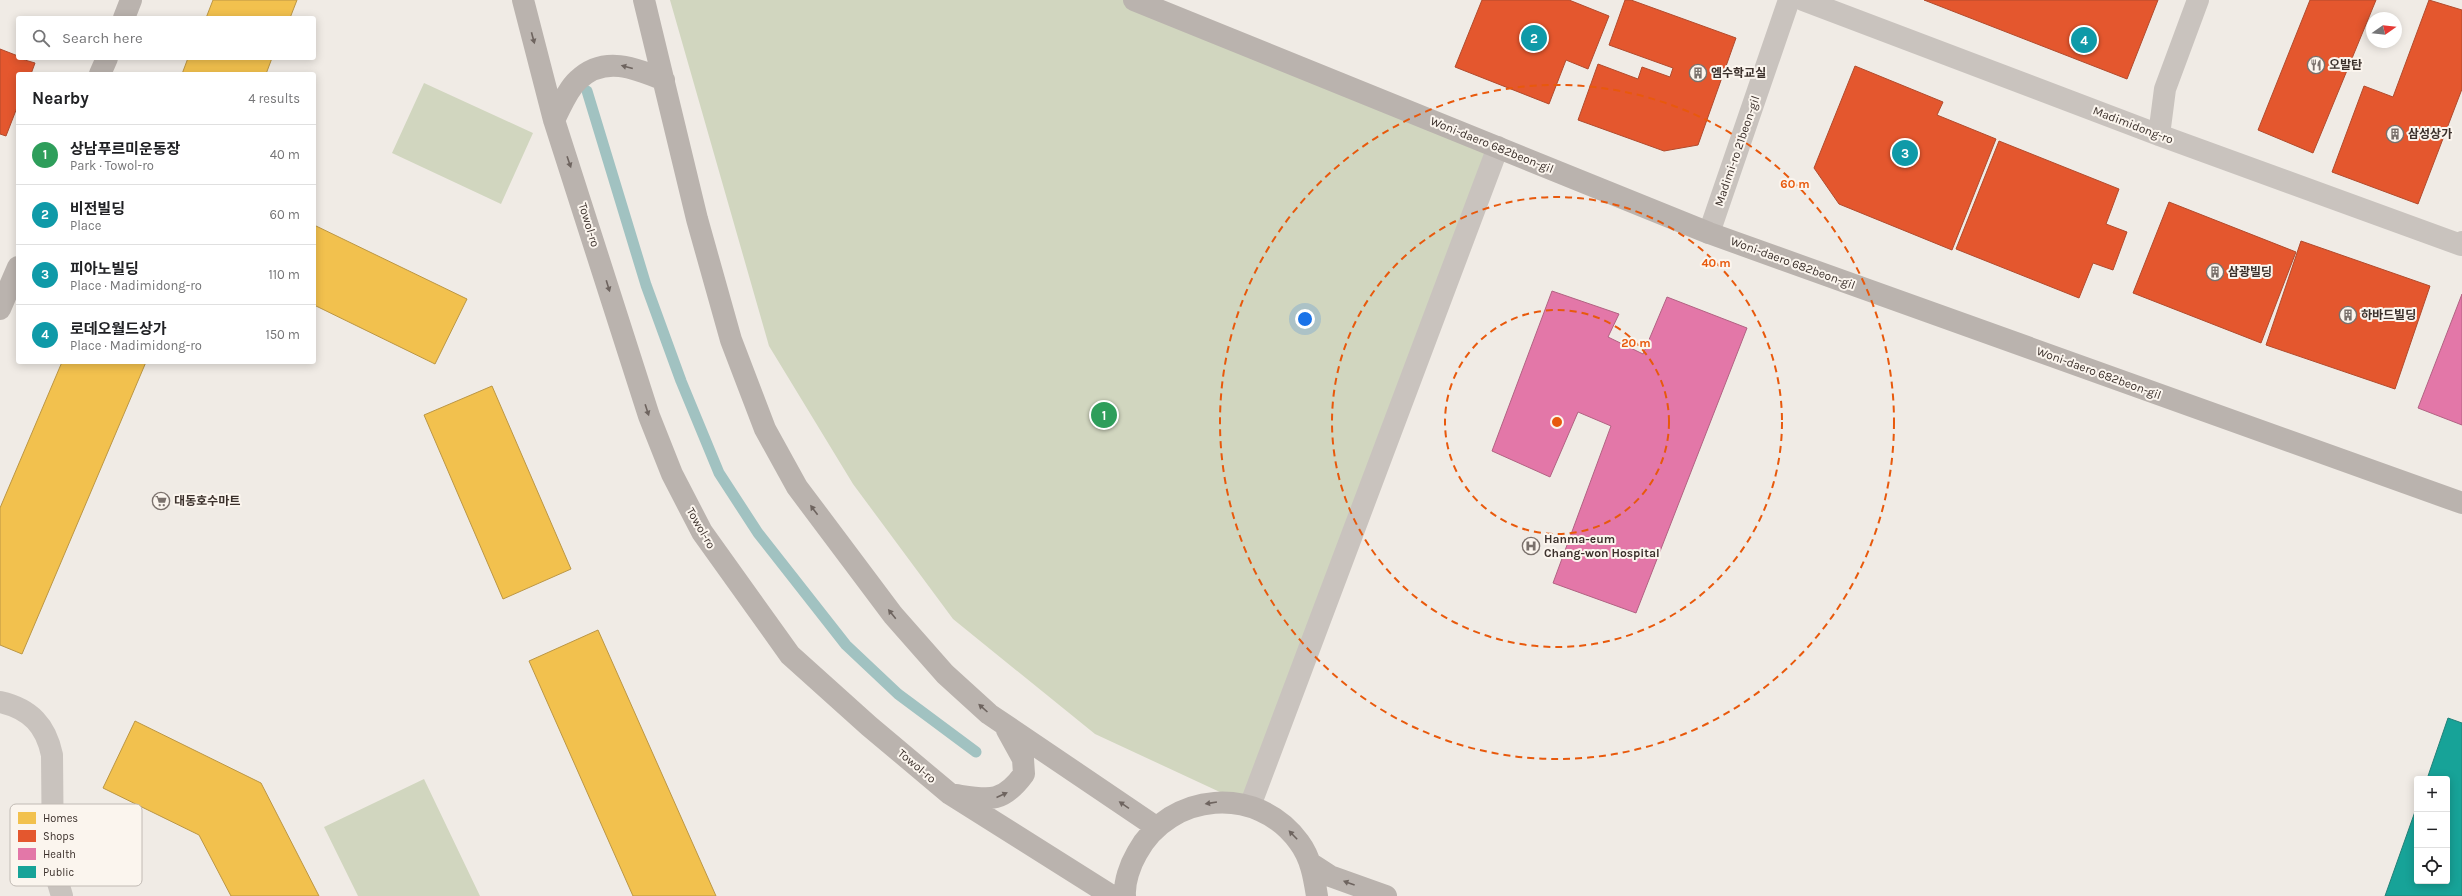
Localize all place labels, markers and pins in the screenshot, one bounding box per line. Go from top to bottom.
pin: 2 [1521,23,1547,53]
pin: 4 [2071,25,2097,55]
restaurant icon: 오발탄 [2306,55,2326,75]
place label: 오발탄 [2329,58,2362,72]
building icon: 엠수학교실 [1688,63,1708,83]
place label: 엠수학교실 [1711,66,1766,80]
building icon: 삼성상가 [2385,124,2405,144]
place label: 삼성상가 [2408,127,2452,141]
pin: 3 [1892,138,1918,168]
building icon: 삼광빌딩 [2205,262,2225,282]
place label: 삼광빌딩 [2228,265,2272,279]
building icon: 하바드빌딩 [2338,305,2358,325]
place label: 하바드빌딩 [2361,308,2416,322]
pin: 1 [1091,400,1117,430]
centre of rings [1550,415,1564,429]
supermarket icon: 대동호수마트 [151,491,171,511]
place label: 대동호수마트 [174,494,240,508]
place label: Hanma-eum Chang-won Hospital [1544,532,1660,560]
hospital icon: Hanma-eum Chang-won Hospital [1521,536,1541,556]

